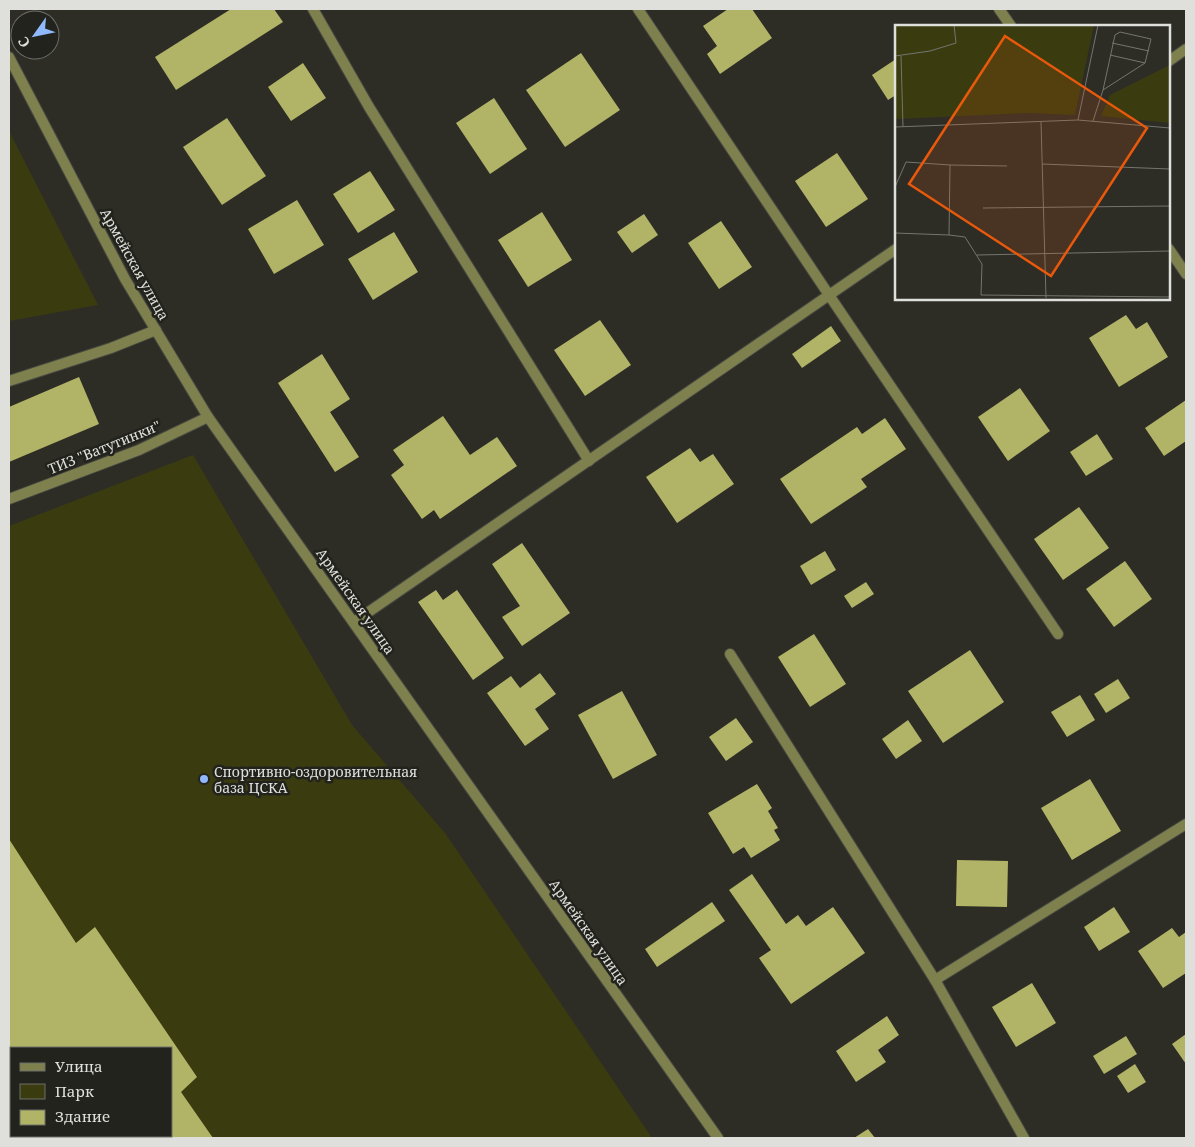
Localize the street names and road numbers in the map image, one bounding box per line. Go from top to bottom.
street label: Армейская улица [96,205,174,323]
street label: ТИЗ "Ватутинки" [45,416,163,478]
street label: Армейская улица [312,544,400,658]
street label: Армейская улица [545,875,633,989]

